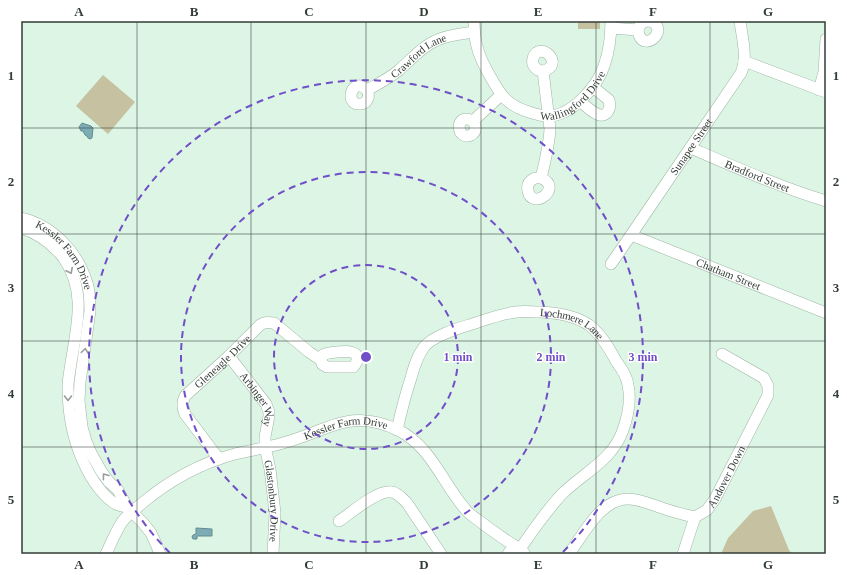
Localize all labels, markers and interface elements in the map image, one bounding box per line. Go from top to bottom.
text: A [74,4,84,19]
text: B [190,4,199,19]
text: C [304,4,314,19]
text: D [419,4,429,19]
text: E [534,4,542,19]
text: F [649,4,657,19]
text: G [763,4,773,19]
street label: Crawford Lane [388,31,448,80]
text: 1 [8,68,14,83]
text: 1 [833,68,839,83]
street label: Wallingford Drive [540,69,607,122]
street label: Sunapee Street [668,116,714,177]
street label: Bradford Street [723,157,791,194]
text: 2 [8,174,14,189]
text: 2 [833,174,839,189]
street label: Kessler Farm Drive [34,218,95,291]
street label: Chatham Street [695,256,762,292]
one-way arrow [65,266,73,274]
text: 3 [8,280,15,295]
text: 3 [833,280,840,295]
street label: Lochmere Lane [540,306,607,342]
street label: Gleneagle Drive [192,332,253,391]
one-way arrow [80,348,89,355]
centre of rings [359,350,373,364]
text: 1 min [443,350,473,364]
text: 2 min [536,350,566,364]
text: 3 min [628,350,658,364]
street label: Arbinger Way [238,370,277,428]
text: 4 [8,386,15,401]
text: 4 [833,386,840,401]
one-way arrow [64,395,72,401]
street label: Kessler Farm Drive [302,414,390,442]
street label: Andover Down [705,443,747,510]
street label: Glastonbury Drive [262,459,281,542]
one-way arrow [102,473,109,480]
text: 5 [8,492,15,507]
text: 5 [833,492,840,507]
text: A [74,557,84,572]
text: B [190,557,199,572]
text: C [304,557,314,572]
text: D [419,557,429,572]
text: E [534,557,542,572]
text: F [649,557,657,572]
text: G [763,557,773,572]

